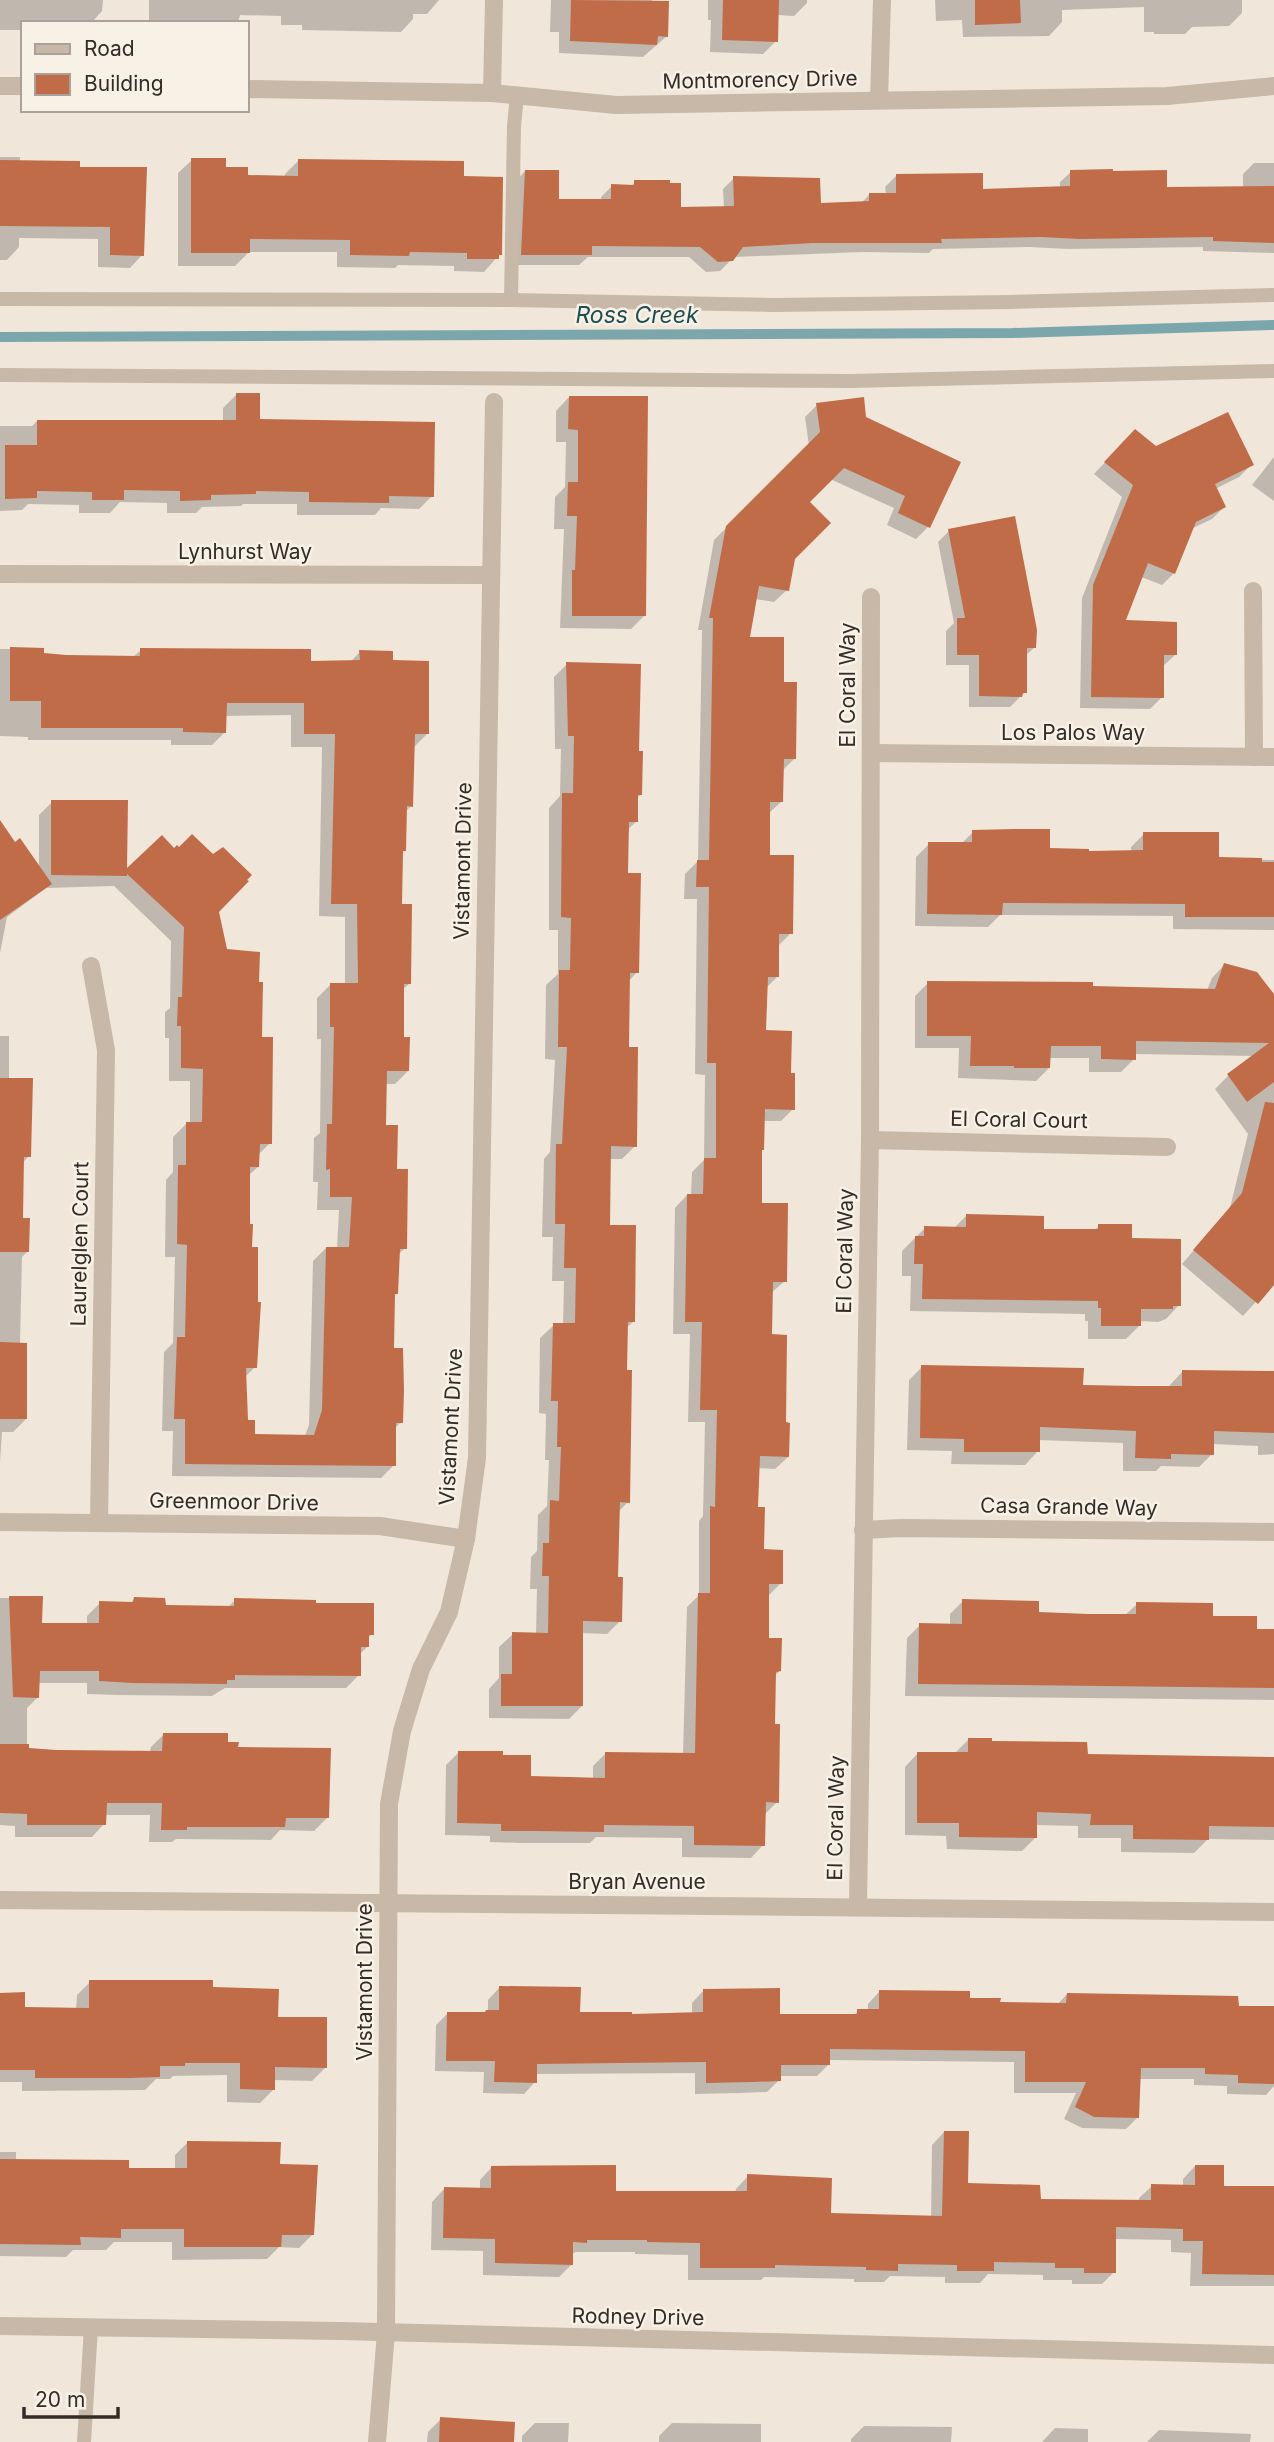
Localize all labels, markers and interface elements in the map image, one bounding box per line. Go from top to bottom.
legend [21,21,248,112]
text: Road [84,36,135,61]
street label: Montmorency Drive [662,65,858,94]
text: Building [84,71,164,96]
water label: Ross Creek [575,301,699,329]
street label: Lynhurst Way [178,539,312,564]
street label: El Coral Way [835,622,860,748]
street label: Los Palos Way [1001,720,1145,745]
street label: Vistamont Drive [449,782,476,940]
street label: El Coral Court [950,1106,1088,1133]
street label: Laurelglen Court [66,1161,93,1327]
street label: El Coral Way [831,1188,858,1314]
street label: Vistamont Drive [434,1348,467,1506]
street label: Greenmoor Drive [149,1488,319,1515]
street label: Casa Grande Way [980,1492,1158,1521]
street label: El Coral Way [822,1755,849,1881]
street label: Bryan Avenue [568,1869,706,1894]
street label: Vistamont Drive [352,1903,377,2061]
street label: Rodney Drive [571,2303,705,2330]
scale bar [24,2376,119,2420]
text: 20 m [35,2387,85,2412]

